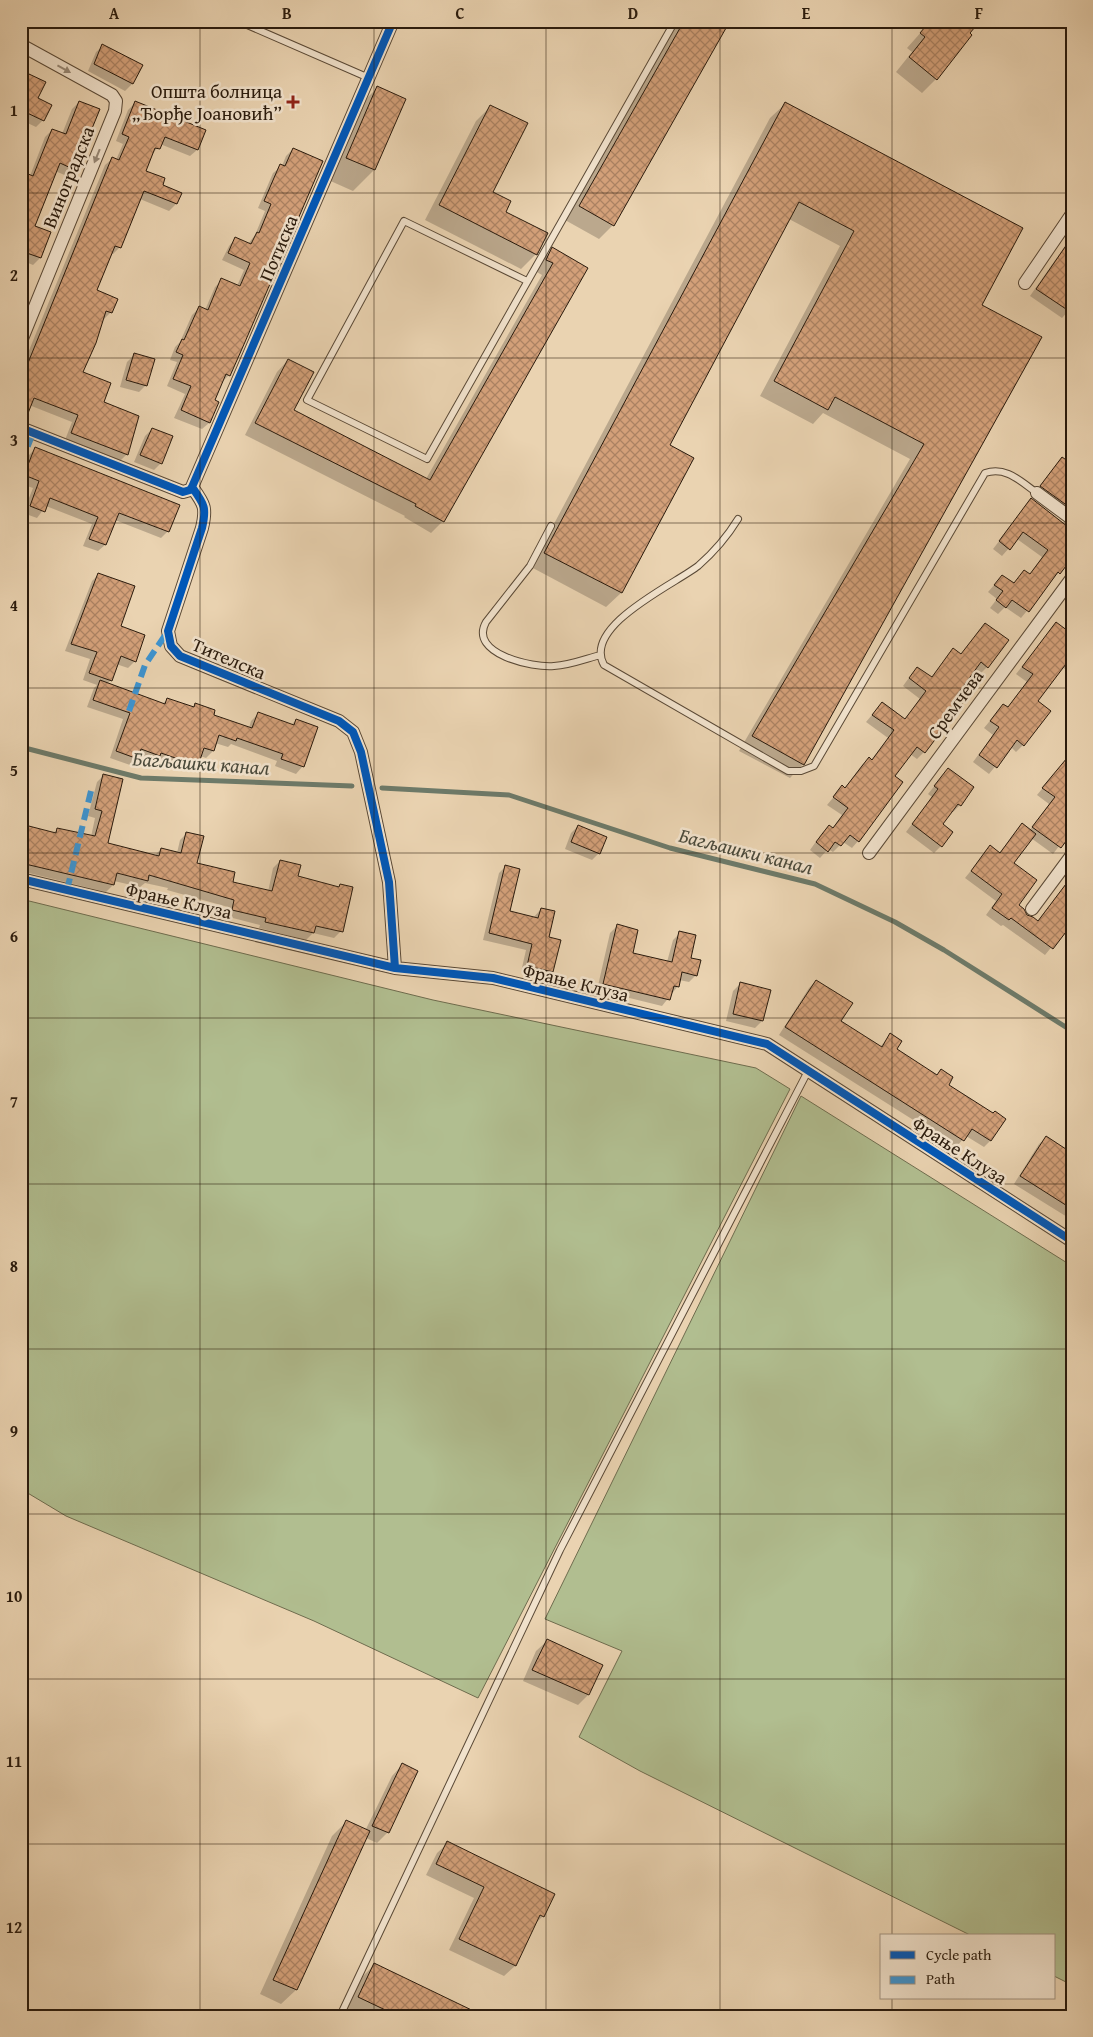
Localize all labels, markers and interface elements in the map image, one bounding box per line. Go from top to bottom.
text: A [109,1,120,25]
text: B [282,1,292,25]
text: C [455,1,465,25]
text: D [628,1,638,25]
text: E [802,1,811,25]
text: F [975,1,983,25]
one-way arrow [57,65,71,73]
place label: Општа болница „Ђорђе Јоановић” [132,77,282,127]
marker: Општа болница „Ђорђе Јоановић” [286,95,300,109]
text: 1 [10,98,18,122]
street label: Виноградска [35,122,101,232]
one-way arrow [92,149,100,163]
street label: Потиска [251,210,305,286]
text: 2 [10,263,18,287]
text: 3 [10,428,18,452]
text: 4 [10,593,18,617]
street label: Тителска [188,630,270,686]
street label: Сремчева [920,663,990,745]
water label: Багљашки канал [132,743,271,782]
text: 5 [10,758,18,782]
water label: Багљашки канал [676,820,817,881]
street label: Фрање Клуза [123,874,235,926]
text: 6 [10,924,18,948]
street label: Фрање Клуза [520,955,632,1009]
text: 7 [10,1089,18,1113]
street label: Фрање Клуза [907,1109,1013,1191]
text: 8 [10,1254,18,1278]
text: 9 [10,1419,18,1443]
text: 10 [6,1584,22,1608]
text: 11 [6,1749,22,1773]
text: 12 [6,1915,22,1939]
legend [880,1934,1056,2000]
text: Cycle path [926,1944,992,1965]
text: Path [926,1968,955,1989]

